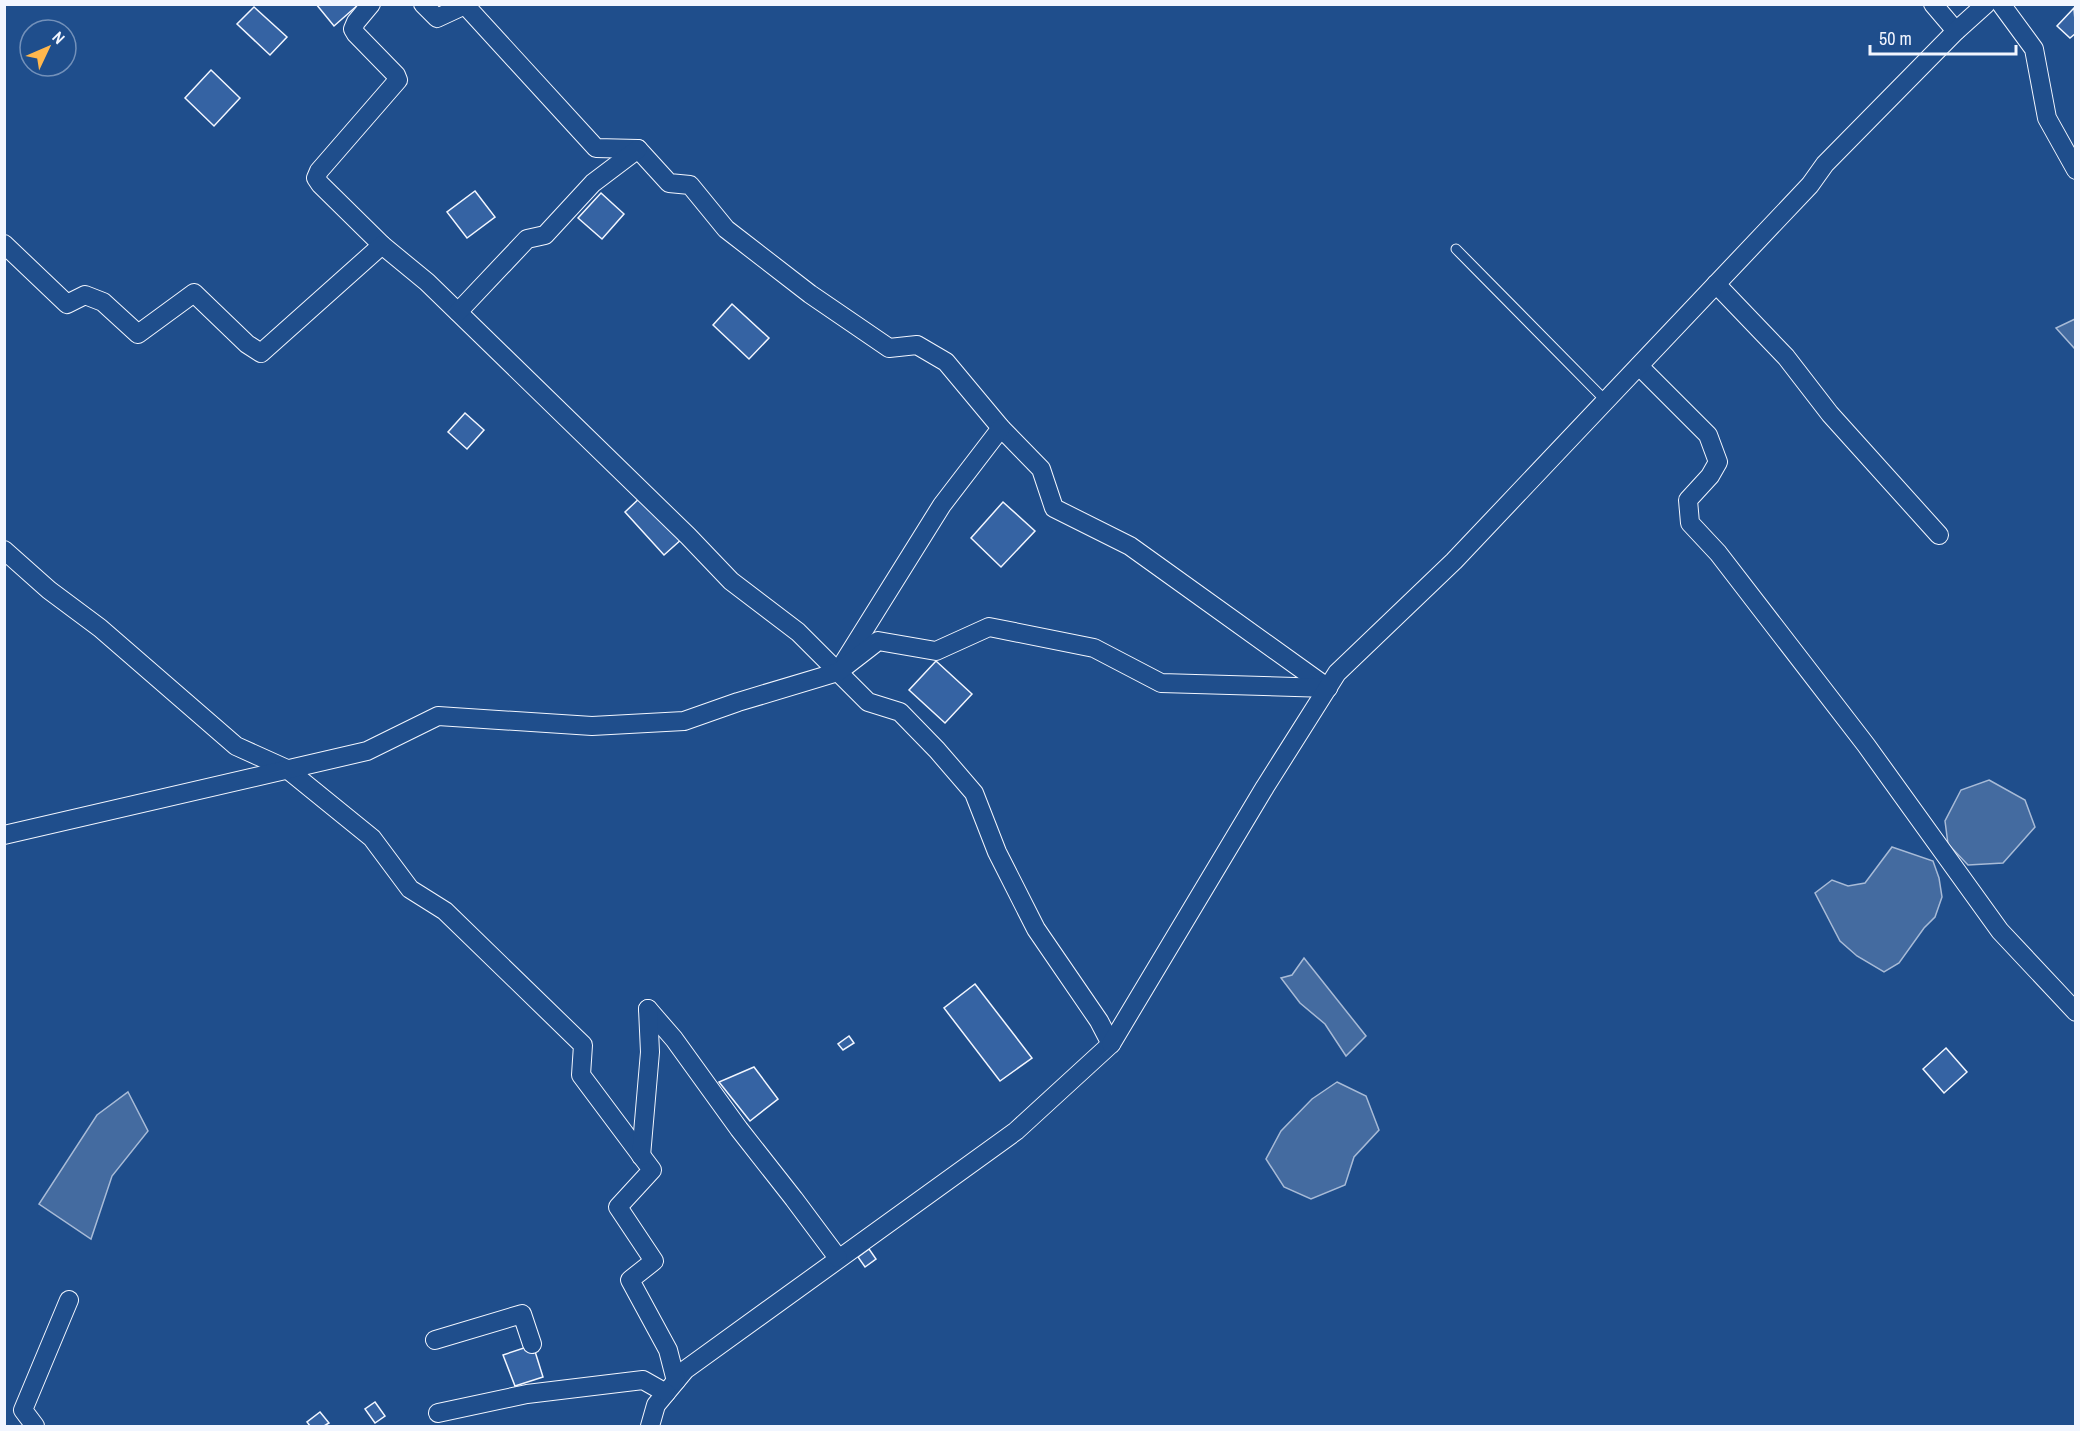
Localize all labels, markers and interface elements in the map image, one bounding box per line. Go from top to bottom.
north arrow [18,18,78,78]
scale bar [1870,18,2016,56]
text: 50 m [1879,26,1912,51]
text: N [48,27,70,49]

